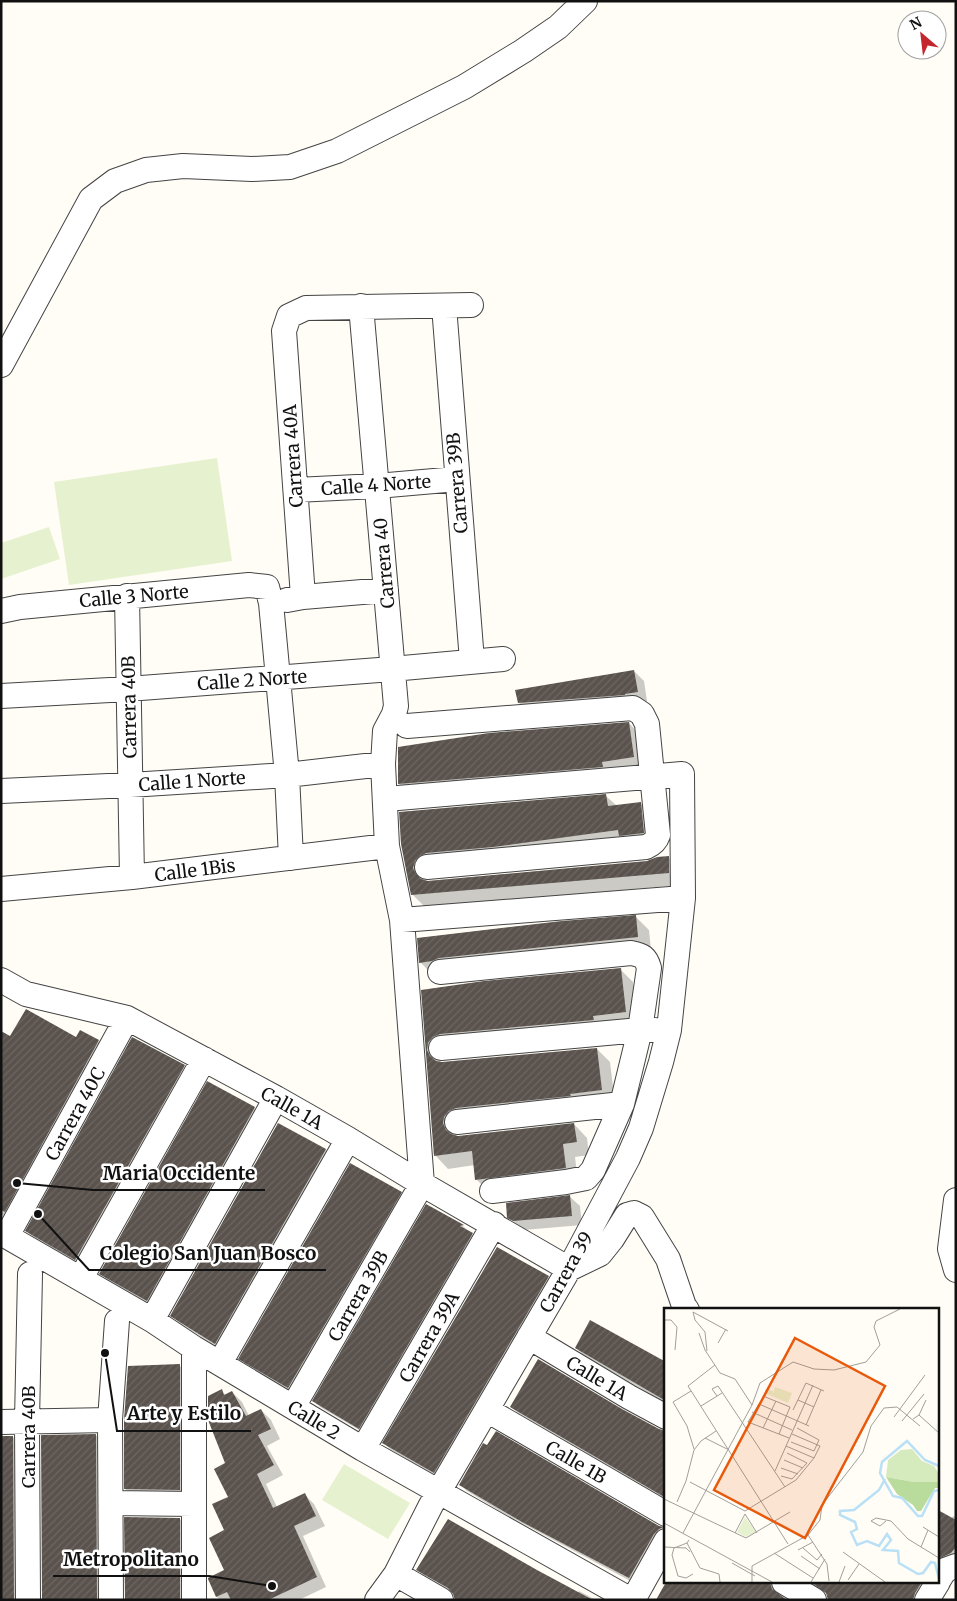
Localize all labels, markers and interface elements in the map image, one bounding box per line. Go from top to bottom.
north arrow [897,10,947,60]
text: N [907,13,925,34]
street label: Carrera 40A [278,403,308,508]
street label: Carrera 39B [441,432,473,534]
street label: Calle 4 Norte [320,470,432,500]
street label: Carrera 40 [369,517,399,609]
street label: Calle 3 Norte [78,580,190,612]
street label: Carrera 40B [117,656,141,758]
street label: Calle 2 Norte [196,665,308,695]
street label: Calle 1 Norte [138,766,246,796]
street label: Calle 1Bis [153,854,237,886]
street label: Carrera 40C [40,1063,110,1165]
street label: Calle 1A [257,1082,327,1135]
callout: Maria Occidente [93,1156,265,1190]
text: Maria Occidente [103,1161,255,1185]
street label: Carrera 39 [534,1227,598,1317]
callout: Colegio San Juan Bosco [89,1236,326,1270]
text: Colegio San Juan Bosco [100,1241,316,1265]
street label: Carrera 39B [323,1247,393,1345]
street label: Carrera 39A [394,1287,464,1386]
inset map [664,1308,940,1584]
street label: Calle 1A [562,1351,632,1405]
street label: Carrera 40B [17,1386,40,1488]
street label: Calle 2 [284,1395,344,1445]
callout: Arte y Estilo [117,1397,251,1431]
text: Arte y Estilo [126,1401,241,1425]
street label: Calle 1B [541,1435,611,1489]
callout: Metropolitano [53,1542,209,1576]
text: Metropolitano [63,1547,199,1571]

